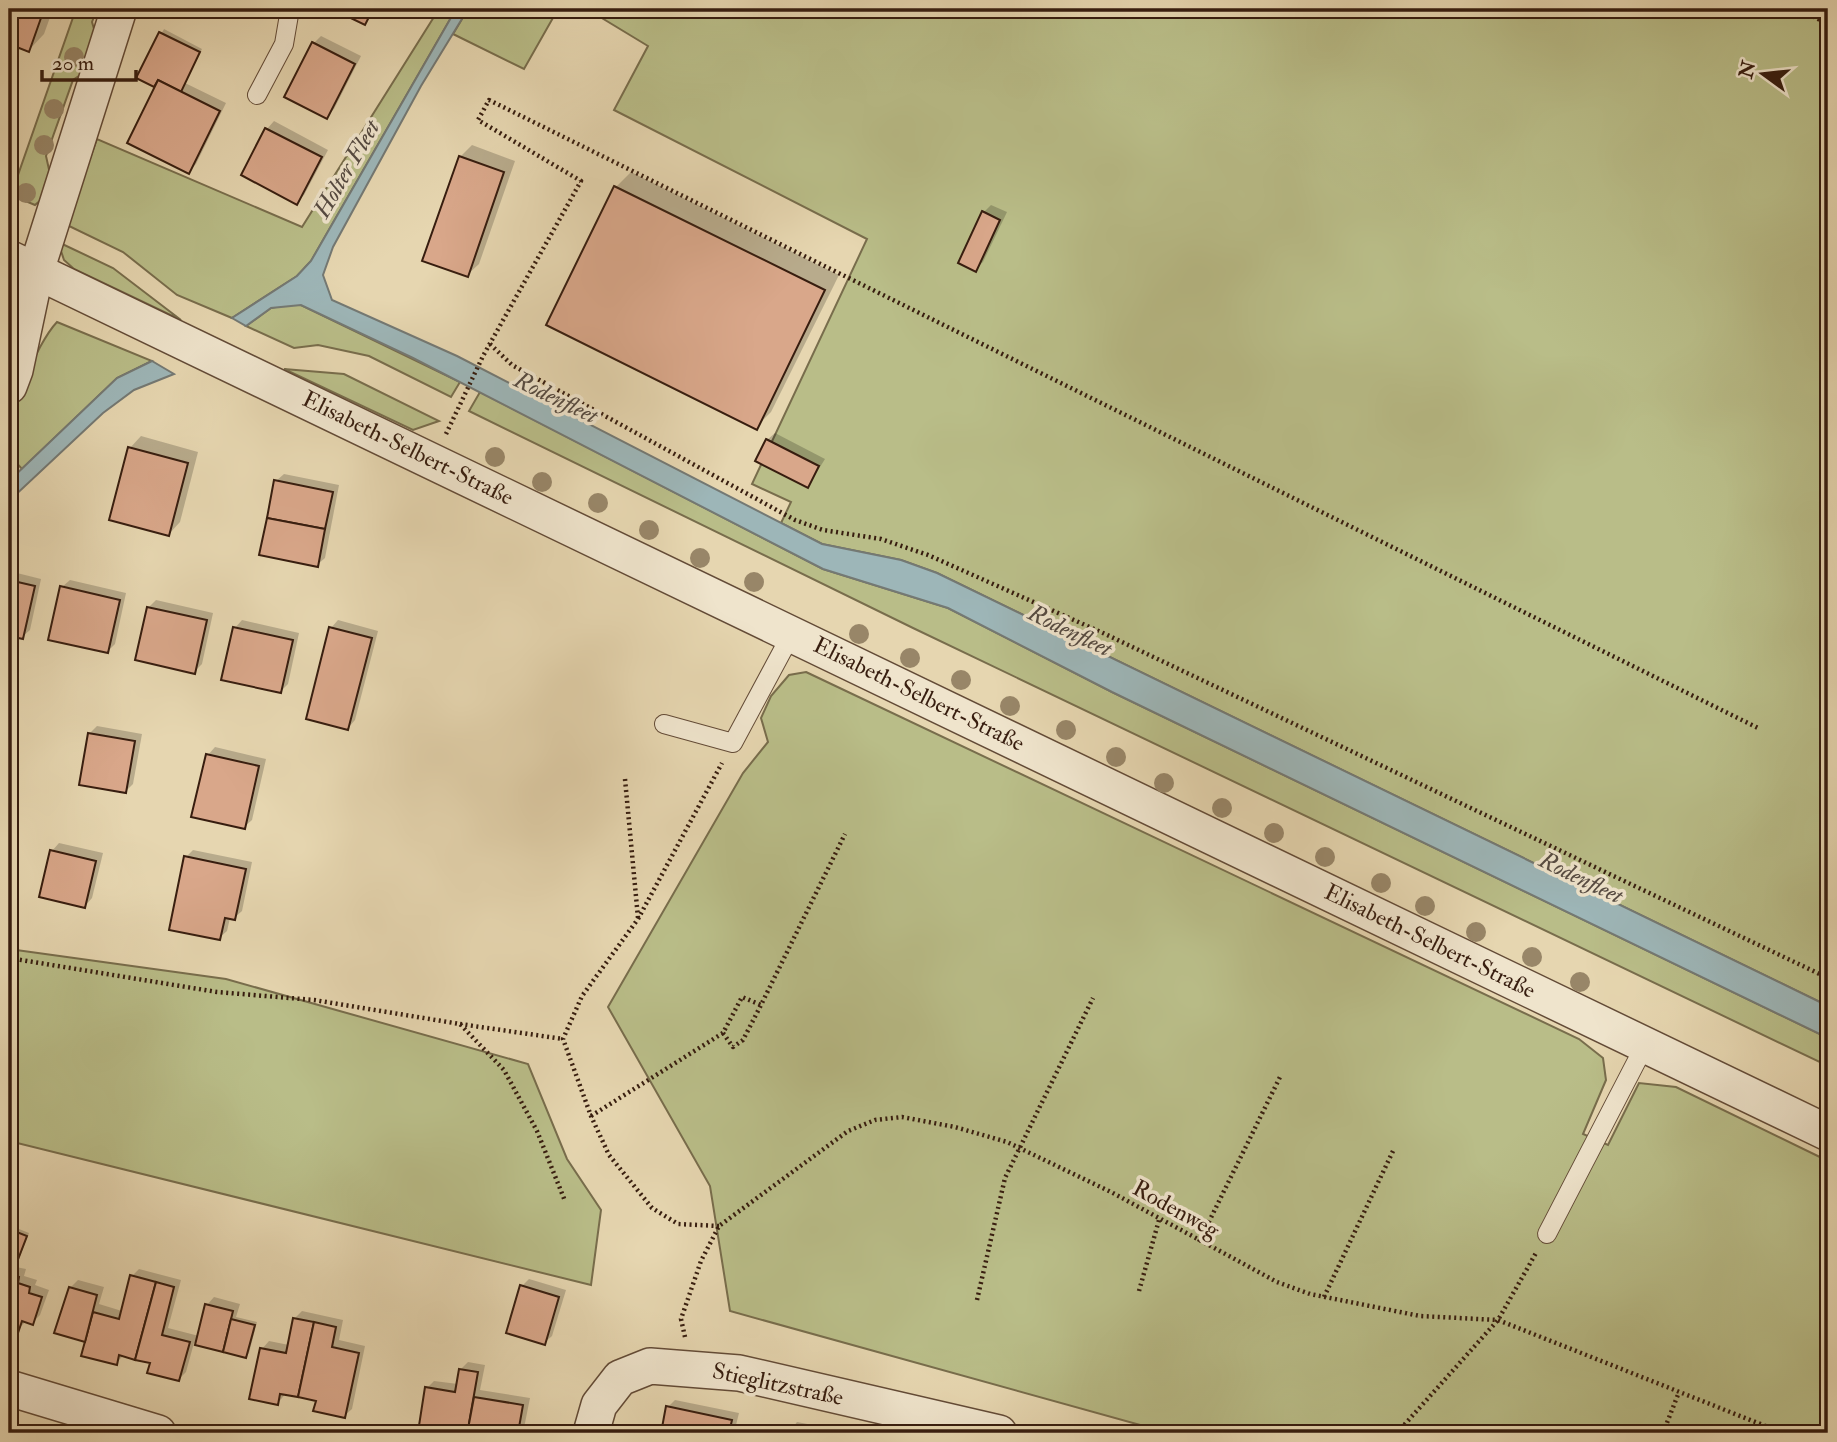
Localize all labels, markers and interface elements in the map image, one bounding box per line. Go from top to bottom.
scale bar [42,38,136,82]
north arrow [1728,38,1798,108]
text: 20 m [52,50,94,77]
text: N [1733,58,1762,82]
water label: Holter Fleet [306,113,388,224]
water label: Rodenfleet [508,364,604,432]
street label: Elisabeth-Selbert-Straße [298,384,519,512]
water label: Rodenfleet [1022,597,1118,665]
street label: Elisabeth-Selbert-Straße [809,630,1030,758]
water label: Rodenfleet [1533,844,1629,912]
street label: Elisabeth-Selbert-Straße [1320,877,1541,1005]
street label: Rodenweg [1128,1173,1225,1245]
street label: Stieglitzstraße [710,1356,846,1412]

